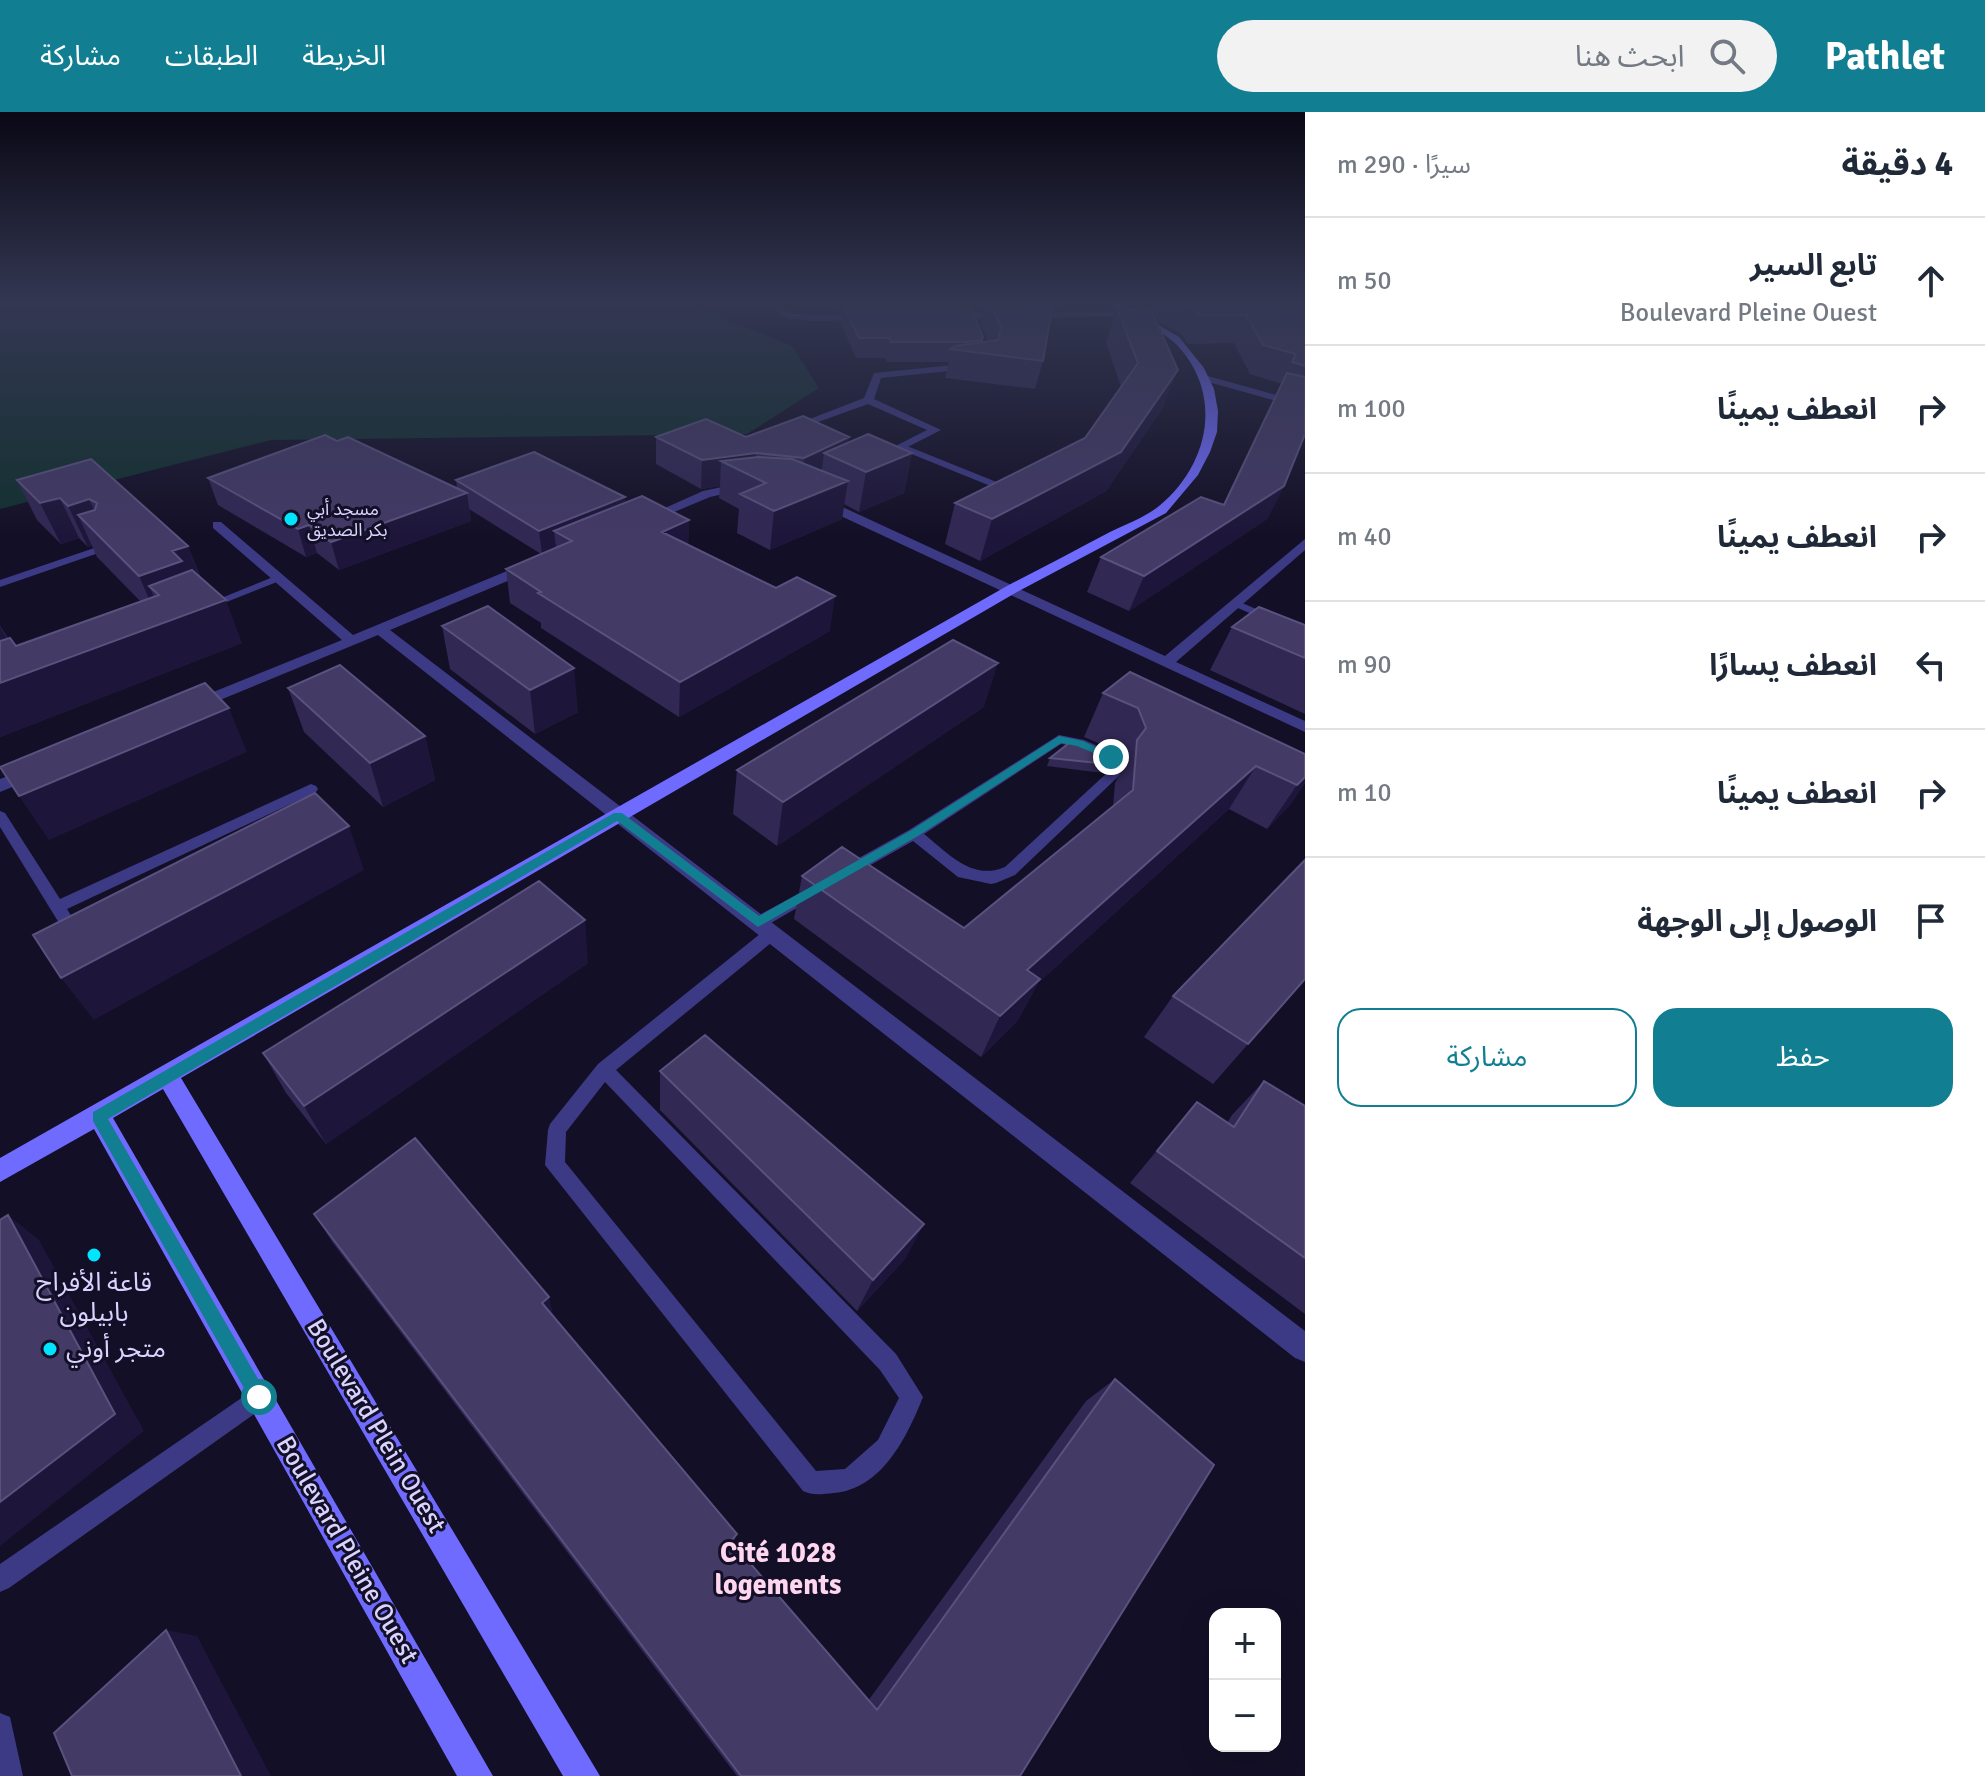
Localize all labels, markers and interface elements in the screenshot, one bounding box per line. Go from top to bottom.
search box [1217,20,1777,92]
text: Pathlet [1825,33,1945,80]
icon: search [1705,34,1749,78]
text: ابحث هنا [1575,38,1685,75]
text: مشاركة [40,39,121,73]
text: الطبقات [165,39,258,73]
text: الخريطة [302,39,386,73]
text: 4 دقيقة [1842,143,1953,185]
text: سيرًا · 290 m [1337,149,1471,181]
text: تابع السير [1750,247,1877,284]
icon: ahead [1909,259,1953,303]
text: 50 m [1337,265,1392,297]
text: Boulevard Pleine Ouest [1620,297,1877,329]
icon: right [1909,387,1953,431]
text: انعطف يمينًا [1717,391,1877,428]
text: 100 m [1337,393,1406,425]
place label: مسجد أبي بكر الصديق [307,498,388,541]
marker: مسجد أبي بكر الصديق [282,510,300,528]
icon: right [1909,515,1953,559]
text: انعطف يمينًا [1717,519,1877,556]
text: 40 m [1337,521,1392,553]
icon: left [1909,643,1953,687]
text: انعطف يسارًا [1709,647,1877,684]
text: 90 m [1337,649,1392,681]
route end [1093,739,1129,775]
icon: right [1909,771,1953,815]
text: انعطف يمينًا [1717,775,1877,812]
text: 10 m [1337,777,1392,809]
icon: arrive [1909,899,1953,943]
text: الوصول إلى الوجهة [1637,903,1877,940]
button: مشاركة [1337,1008,1637,1107]
button: حفظ [1653,1008,1953,1107]
marker: قاعة الأفراح بابيلون [85,1246,103,1264]
place label: قاعة الأفراح بابيلون [36,1267,152,1329]
street label: Boulevard Plein Ouest [299,1313,453,1539]
place label: متجر أوني [66,1332,166,1368]
marker: متجر أوني [41,1340,59,1358]
route start [241,1379,277,1415]
street label: Boulevard Pleine Ouest [269,1431,425,1669]
district label: Cité 1028 logements [715,1536,841,1602]
map controls [1209,1608,1281,1752]
button: + [1209,1608,1281,1680]
button: − [1209,1680,1281,1752]

